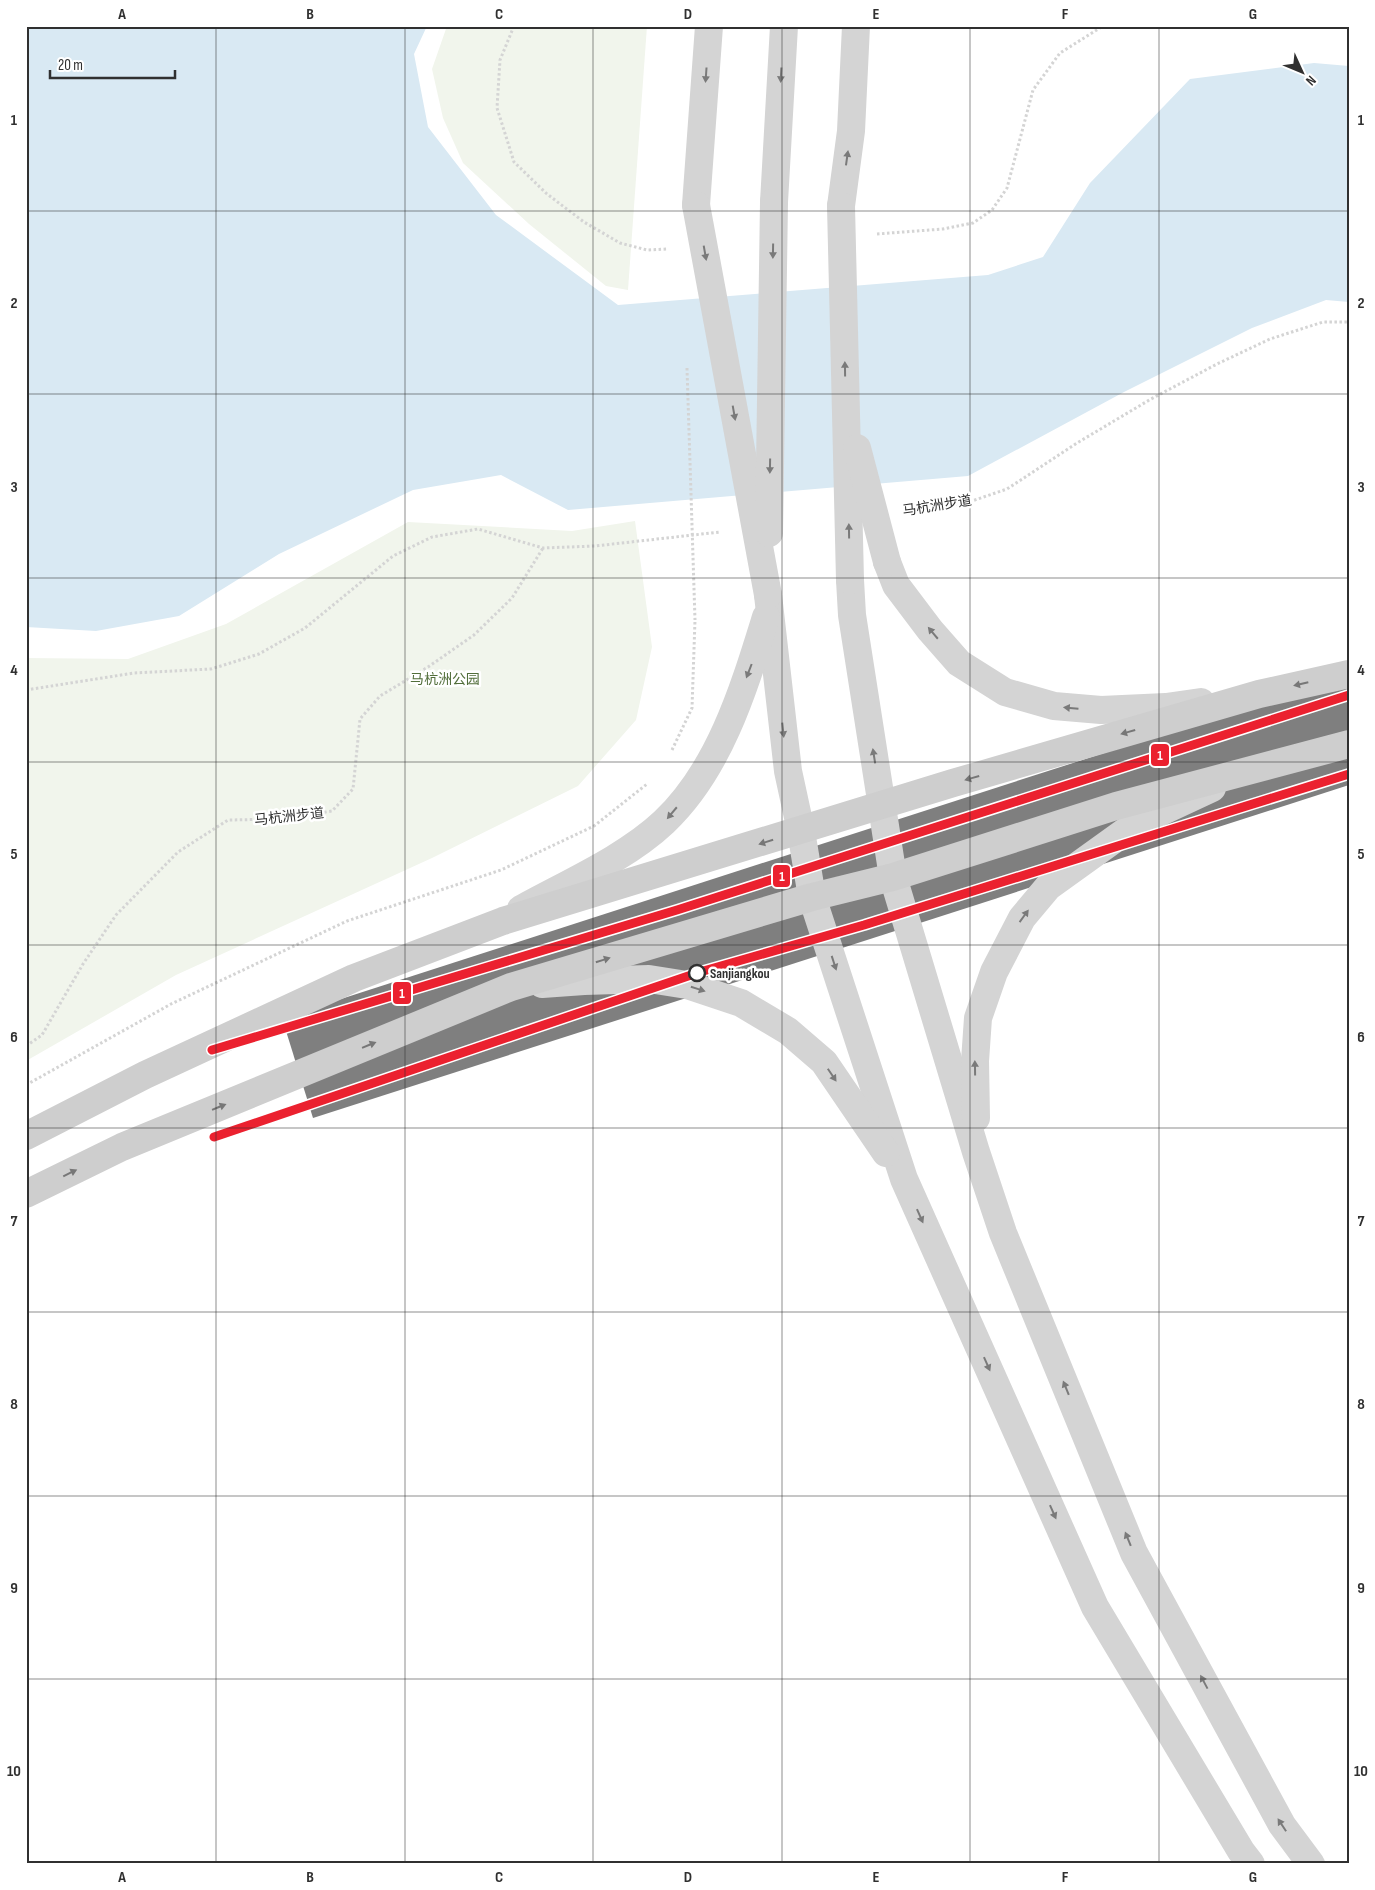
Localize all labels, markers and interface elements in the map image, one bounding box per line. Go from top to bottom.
text: A [117,5,126,24]
text: B [306,5,314,24]
text: C [495,5,503,24]
text: D [684,5,692,24]
text: E [873,5,880,24]
text: F [1062,5,1069,24]
text: G [1249,5,1257,24]
scale bar [50,48,175,80]
north arrow [1278,48,1328,98]
text: 20 m [58,56,83,75]
one-way arrow [701,67,709,83]
one-way arrow [777,67,785,83]
text: N [1302,72,1320,89]
text: 1 [11,111,18,130]
text: 1 [1358,111,1365,130]
one-way arrow [844,149,852,165]
one-way arrow [769,243,777,259]
one-way arrow [701,246,709,262]
text: 2 [10,294,18,313]
text: 2 [1357,294,1365,313]
one-way arrow [841,361,849,377]
one-way arrow [731,405,739,421]
one-way arrow [766,458,774,474]
text: 3 [10,478,18,497]
text: 3 [1357,478,1365,497]
street label: 马杭洲步道 [901,492,973,519]
one-way arrow [845,523,853,539]
one-way arrow [928,627,939,639]
text: 4 [10,661,18,680]
text: 4 [1357,661,1365,680]
one-way arrow [745,664,753,679]
park label: 马杭洲公园 [410,671,480,688]
one-way arrow [1293,681,1309,689]
one-way arrow [1063,703,1079,711]
one-way arrow [780,722,788,738]
one-way arrow [1120,729,1135,737]
line badge: 1 [1150,743,1170,767]
text: 1 [1157,747,1163,764]
one-way arrow [870,748,878,764]
one-way arrow [964,774,979,782]
street label: 马杭洲步道 [253,804,325,829]
one-way arrow [666,806,677,819]
one-way arrow [759,838,774,846]
text: 5 [10,845,18,864]
text: 5 [1357,845,1365,864]
line badge: 1 [772,864,791,888]
text: 1 [779,868,785,885]
one-way arrow [1019,910,1029,923]
one-way arrow [596,955,611,963]
one-way arrow [831,955,838,970]
marker: Sanjiangkou [688,964,706,982]
place label: Sanjiangkou [710,965,770,982]
line badge: 1 [392,981,412,1005]
text: 1 [399,985,405,1002]
one-way arrow [691,985,706,993]
text: 6 [10,1028,18,1047]
text: 6 [1357,1028,1365,1047]
one-way arrow [362,1041,376,1049]
one-way arrow [971,1060,979,1076]
one-way arrow [828,1068,837,1081]
one-way arrow [212,1103,226,1111]
one-way arrow [63,1168,77,1176]
one-way arrow [917,1209,925,1223]
text: 7 [11,1212,18,1231]
text: 7 [1358,1212,1365,1231]
one-way arrow [983,1357,991,1371]
one-way arrow [1062,1381,1070,1395]
text: 8 [10,1395,18,1414]
text: 8 [1357,1395,1365,1414]
one-way arrow [1049,1505,1057,1519]
one-way arrow [1124,1531,1132,1546]
text: 9 [10,1579,18,1598]
text: 9 [1357,1579,1365,1598]
one-way arrow [1200,1675,1208,1690]
text: 10 [7,1762,21,1781]
text: 10 [1354,1762,1368,1781]
one-way arrow [1277,1818,1287,1831]
text: A [117,1868,126,1887]
text: B [306,1868,314,1887]
text: C [495,1868,503,1887]
text: D [684,1868,692,1887]
text: E [873,1868,880,1887]
text: F [1062,1868,1069,1887]
text: G [1249,1868,1257,1887]

